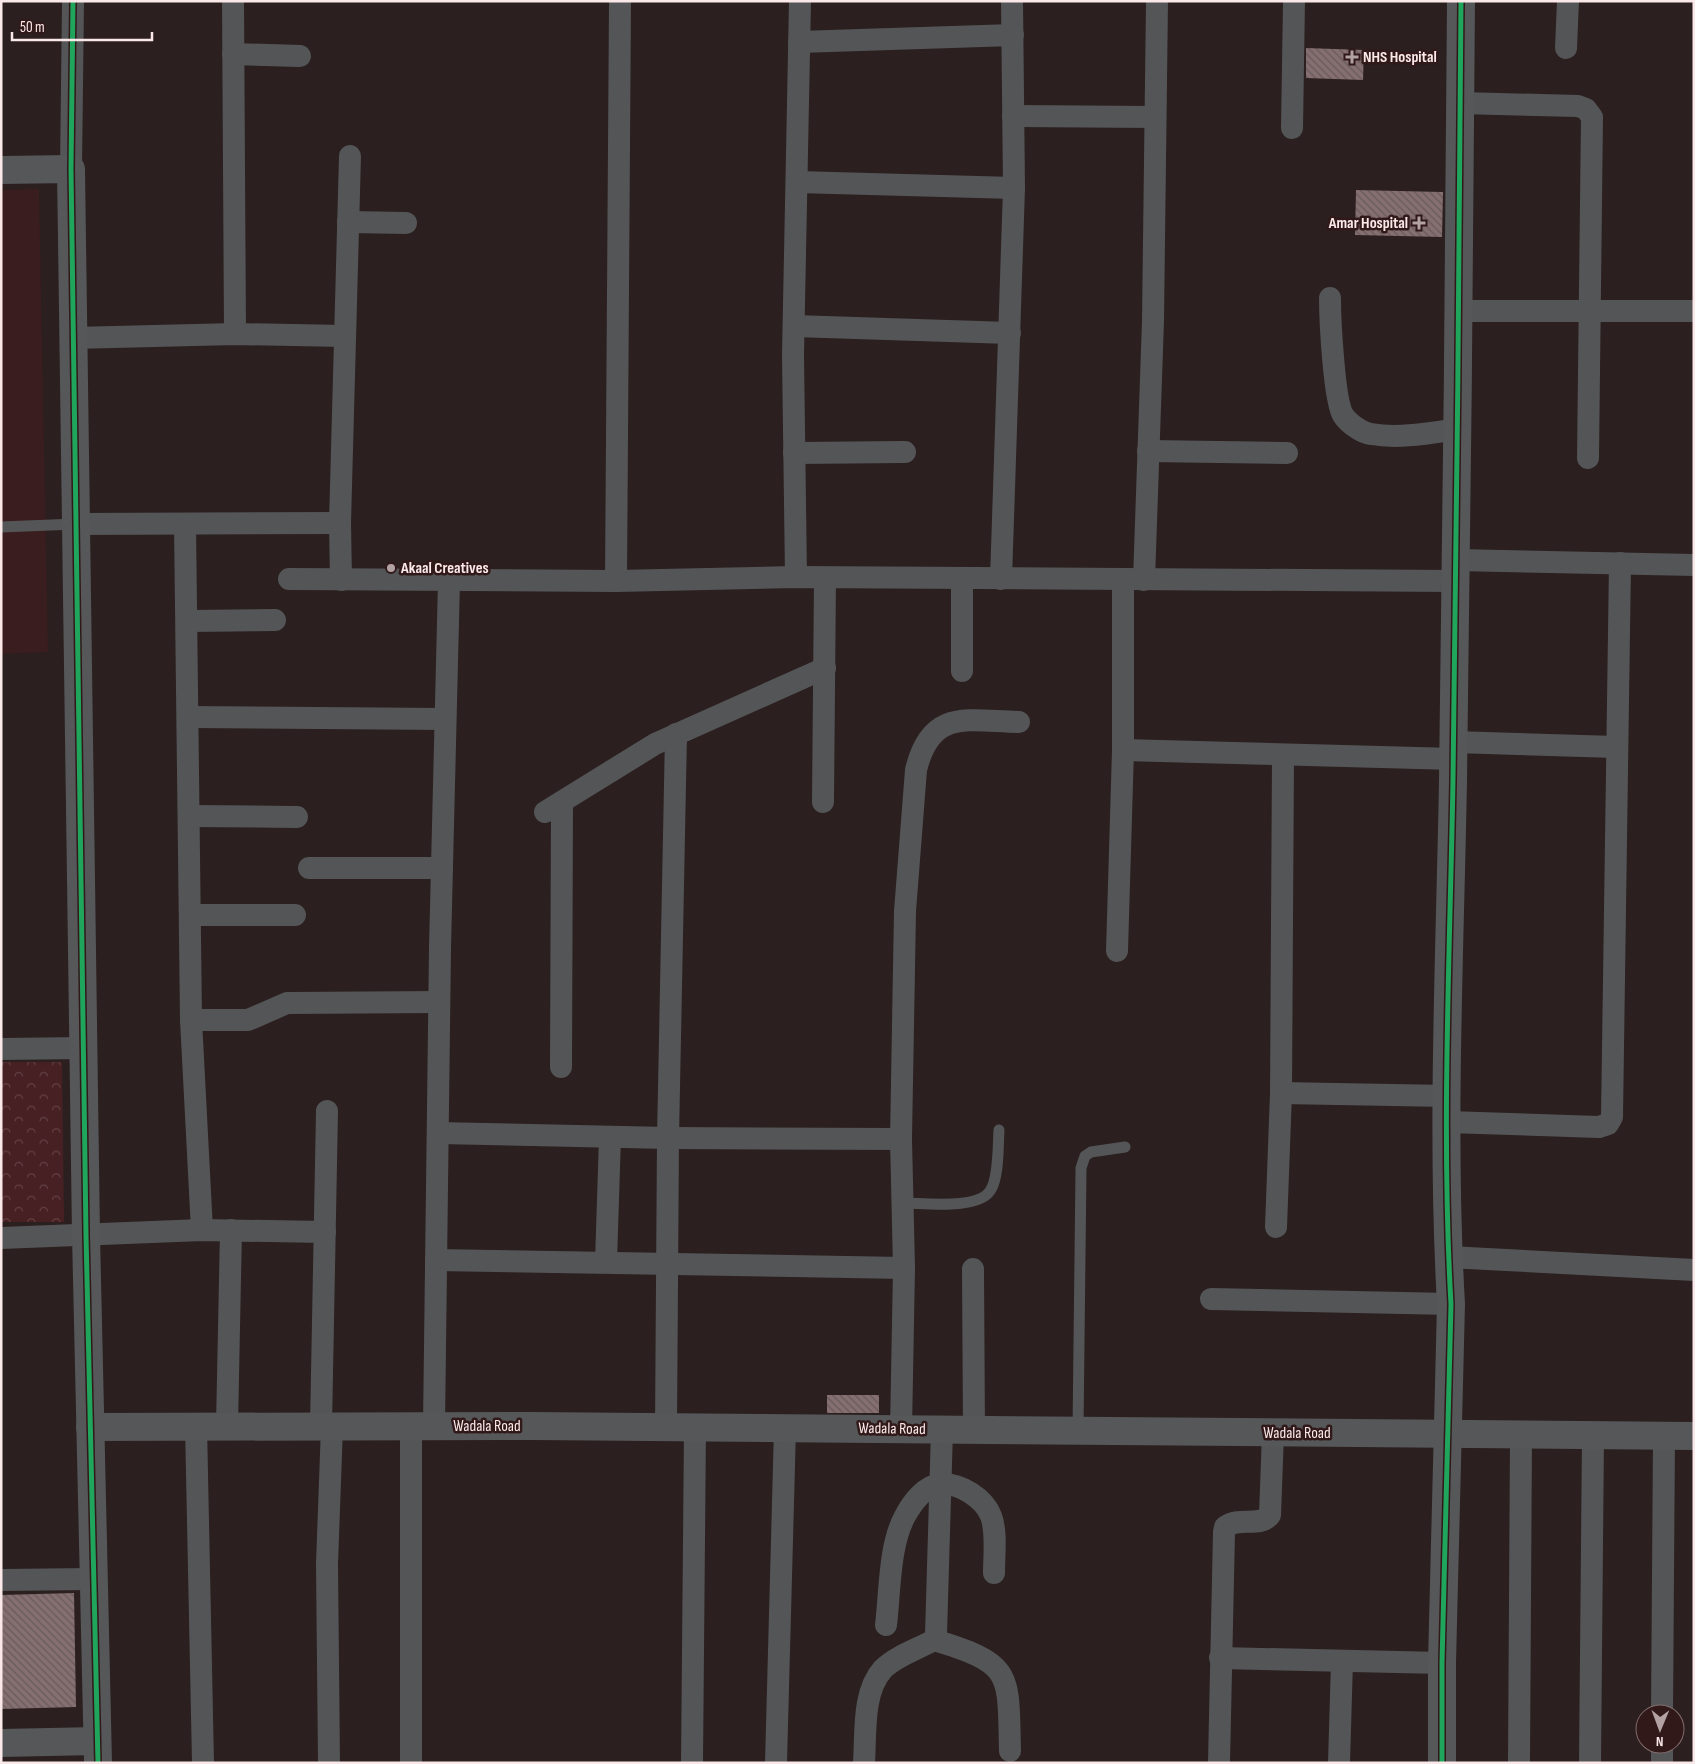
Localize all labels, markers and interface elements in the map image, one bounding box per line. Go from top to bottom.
scale bar [12,10,152,42]
text: 50 m [20,18,45,37]
place label: NHS Hospital [1363,48,1437,67]
marker: NHS Hospital [1345,50,1359,64]
place label: Amar Hospital [1328,214,1408,233]
marker: Amar Hospital [1412,216,1426,230]
place label: Akaal Creatives [400,559,489,578]
marker: Akaal Creatives [385,562,397,574]
street label: Wadala Road [453,1417,521,1436]
street label: Wadala Road [858,1419,926,1439]
street label: Wadala Road [1263,1424,1331,1443]
north arrow [1635,1704,1685,1754]
text: N [1656,1733,1664,1750]

